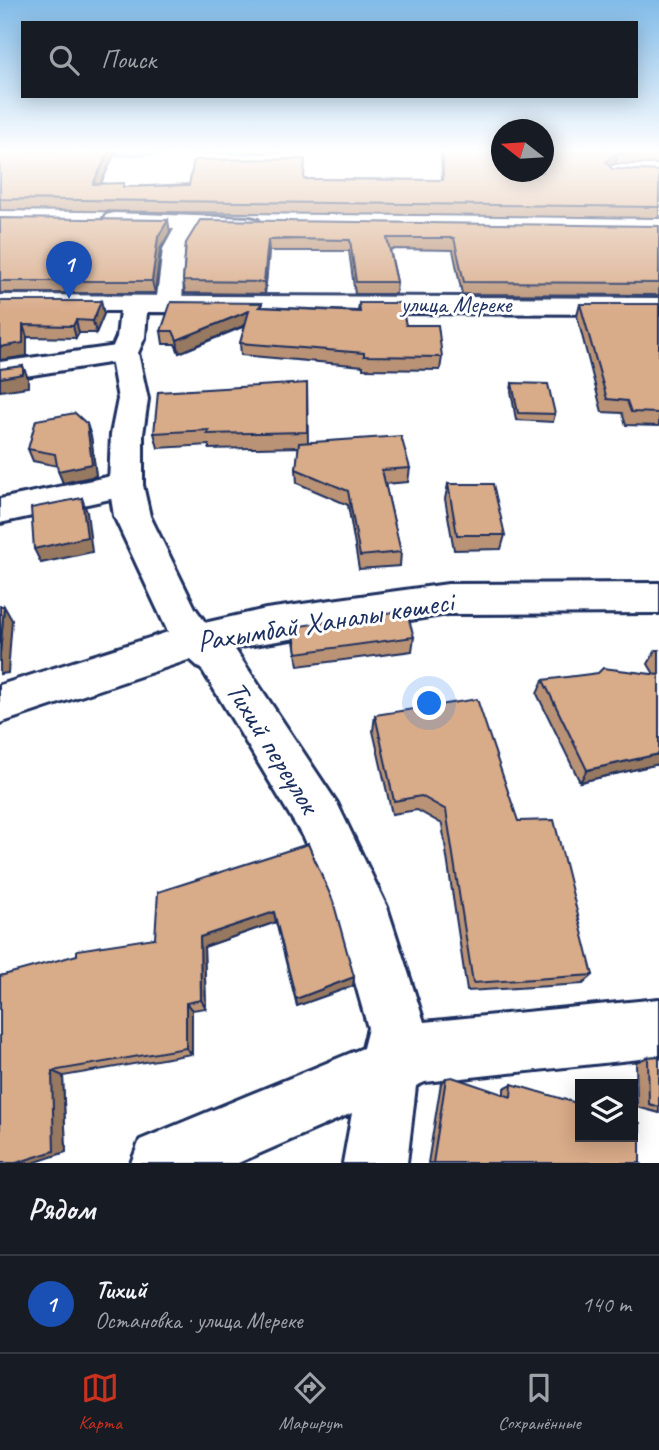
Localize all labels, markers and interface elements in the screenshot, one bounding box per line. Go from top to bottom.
search box [21,21,638,98]
icon: search [45,41,83,79]
text: Поиск [101,43,156,76]
north arrow [491,119,554,182]
pin: 1 [46,241,92,299]
street label: улица Мереке [399,289,513,319]
street label: Рахымбай Ханалы көшесі [194,581,459,660]
street label: Тихий переулок [218,674,330,823]
your location [412,686,446,720]
map controls [575,1079,638,1142]
button: layers [575,1079,638,1142]
text: Рядом [28,1190,95,1228]
text: Тихий [95,1273,147,1306]
text: 1 [46,1290,56,1319]
text: 140 m [582,1290,631,1319]
text: Остановка · улица Мереке [95,1306,302,1335]
tab: Карта [78,1369,122,1435]
tab: Маршрут [279,1369,341,1435]
tab: Сохранённые [498,1369,581,1435]

